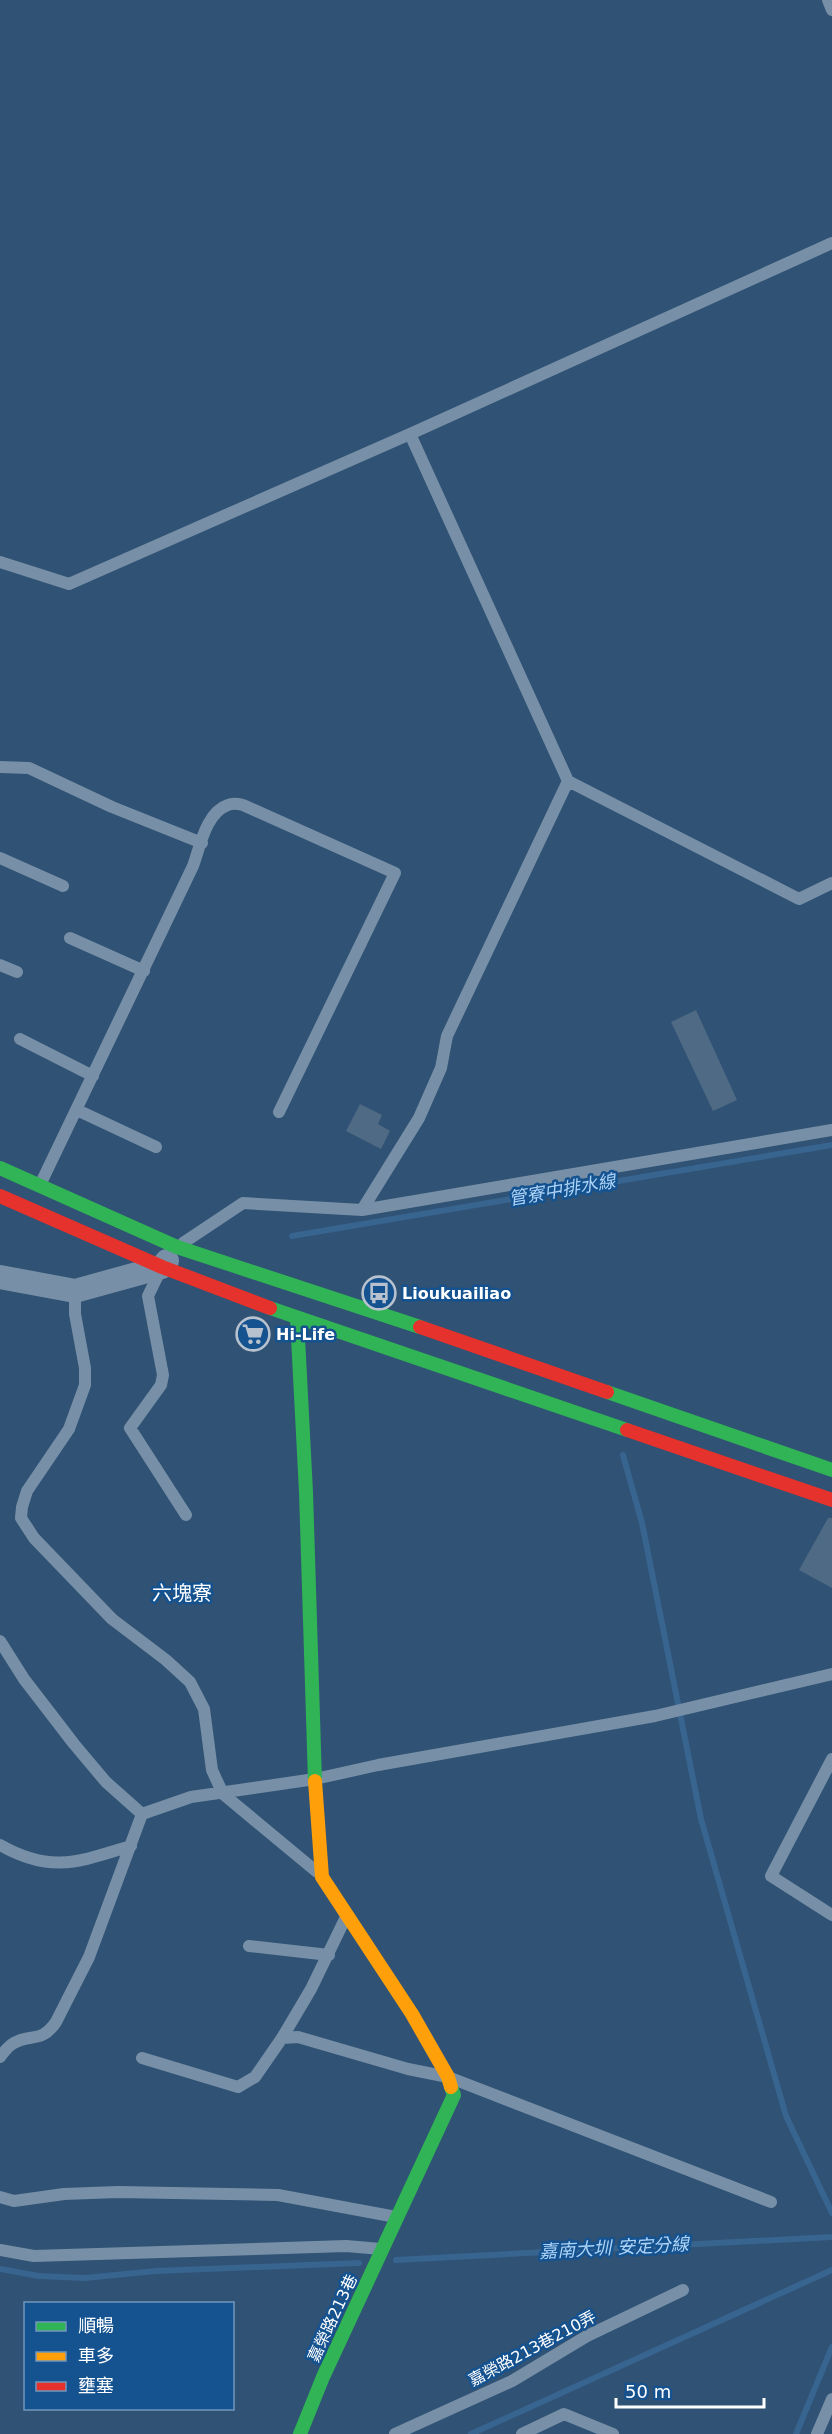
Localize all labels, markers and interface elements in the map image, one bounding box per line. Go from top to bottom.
water label: 管寮中排水線 [507,1169,619,1209]
bus stop icon: Lioukuailiao [361,1275,397,1311]
place label: Lioukuailiao [402,1284,511,1303]
supermarket icon: Hi-Life [235,1316,271,1352]
place label: Hi-Life [276,1325,335,1344]
district label: 六塊寮 [152,1581,212,1605]
water label: 嘉南大圳 安定分線 [539,2233,691,2262]
street label: 嘉榮路213巷 [304,2271,361,2365]
legend [24,2302,234,2410]
street label: 嘉榮路213巷210弄 [465,2307,599,2390]
text: 順暢 [78,2315,114,2336]
text: 車多 [78,2345,114,2366]
scale bar [616,2371,764,2409]
text: 壅塞 [78,2375,114,2396]
text: 50 m [625,2381,671,2402]

